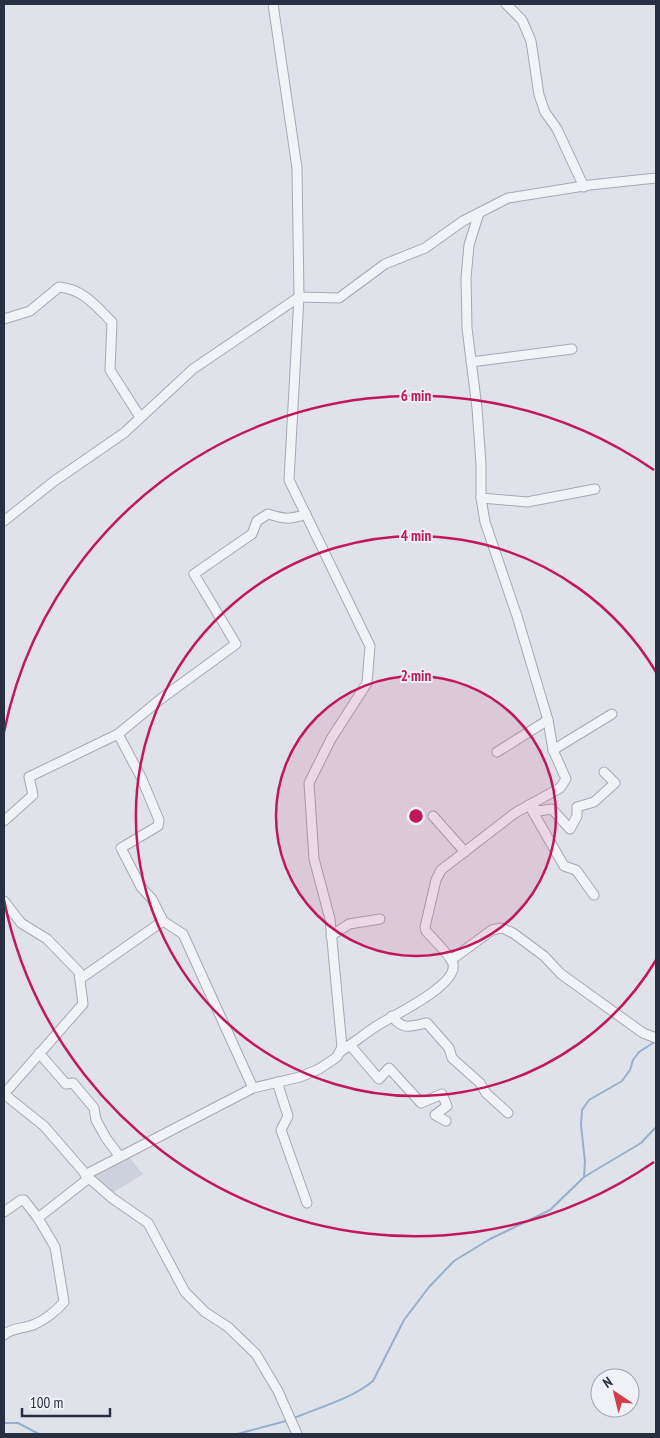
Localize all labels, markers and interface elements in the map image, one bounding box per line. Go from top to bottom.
text: 6 min [401,386,431,405]
text: 4 min [401,526,431,545]
text: 2 min [401,666,431,685]
centre of rings [407,807,425,825]
north arrow [590,1368,640,1418]
text: N [599,1373,616,1392]
scale bar [22,1386,110,1418]
text: 100 m [30,1393,63,1412]

